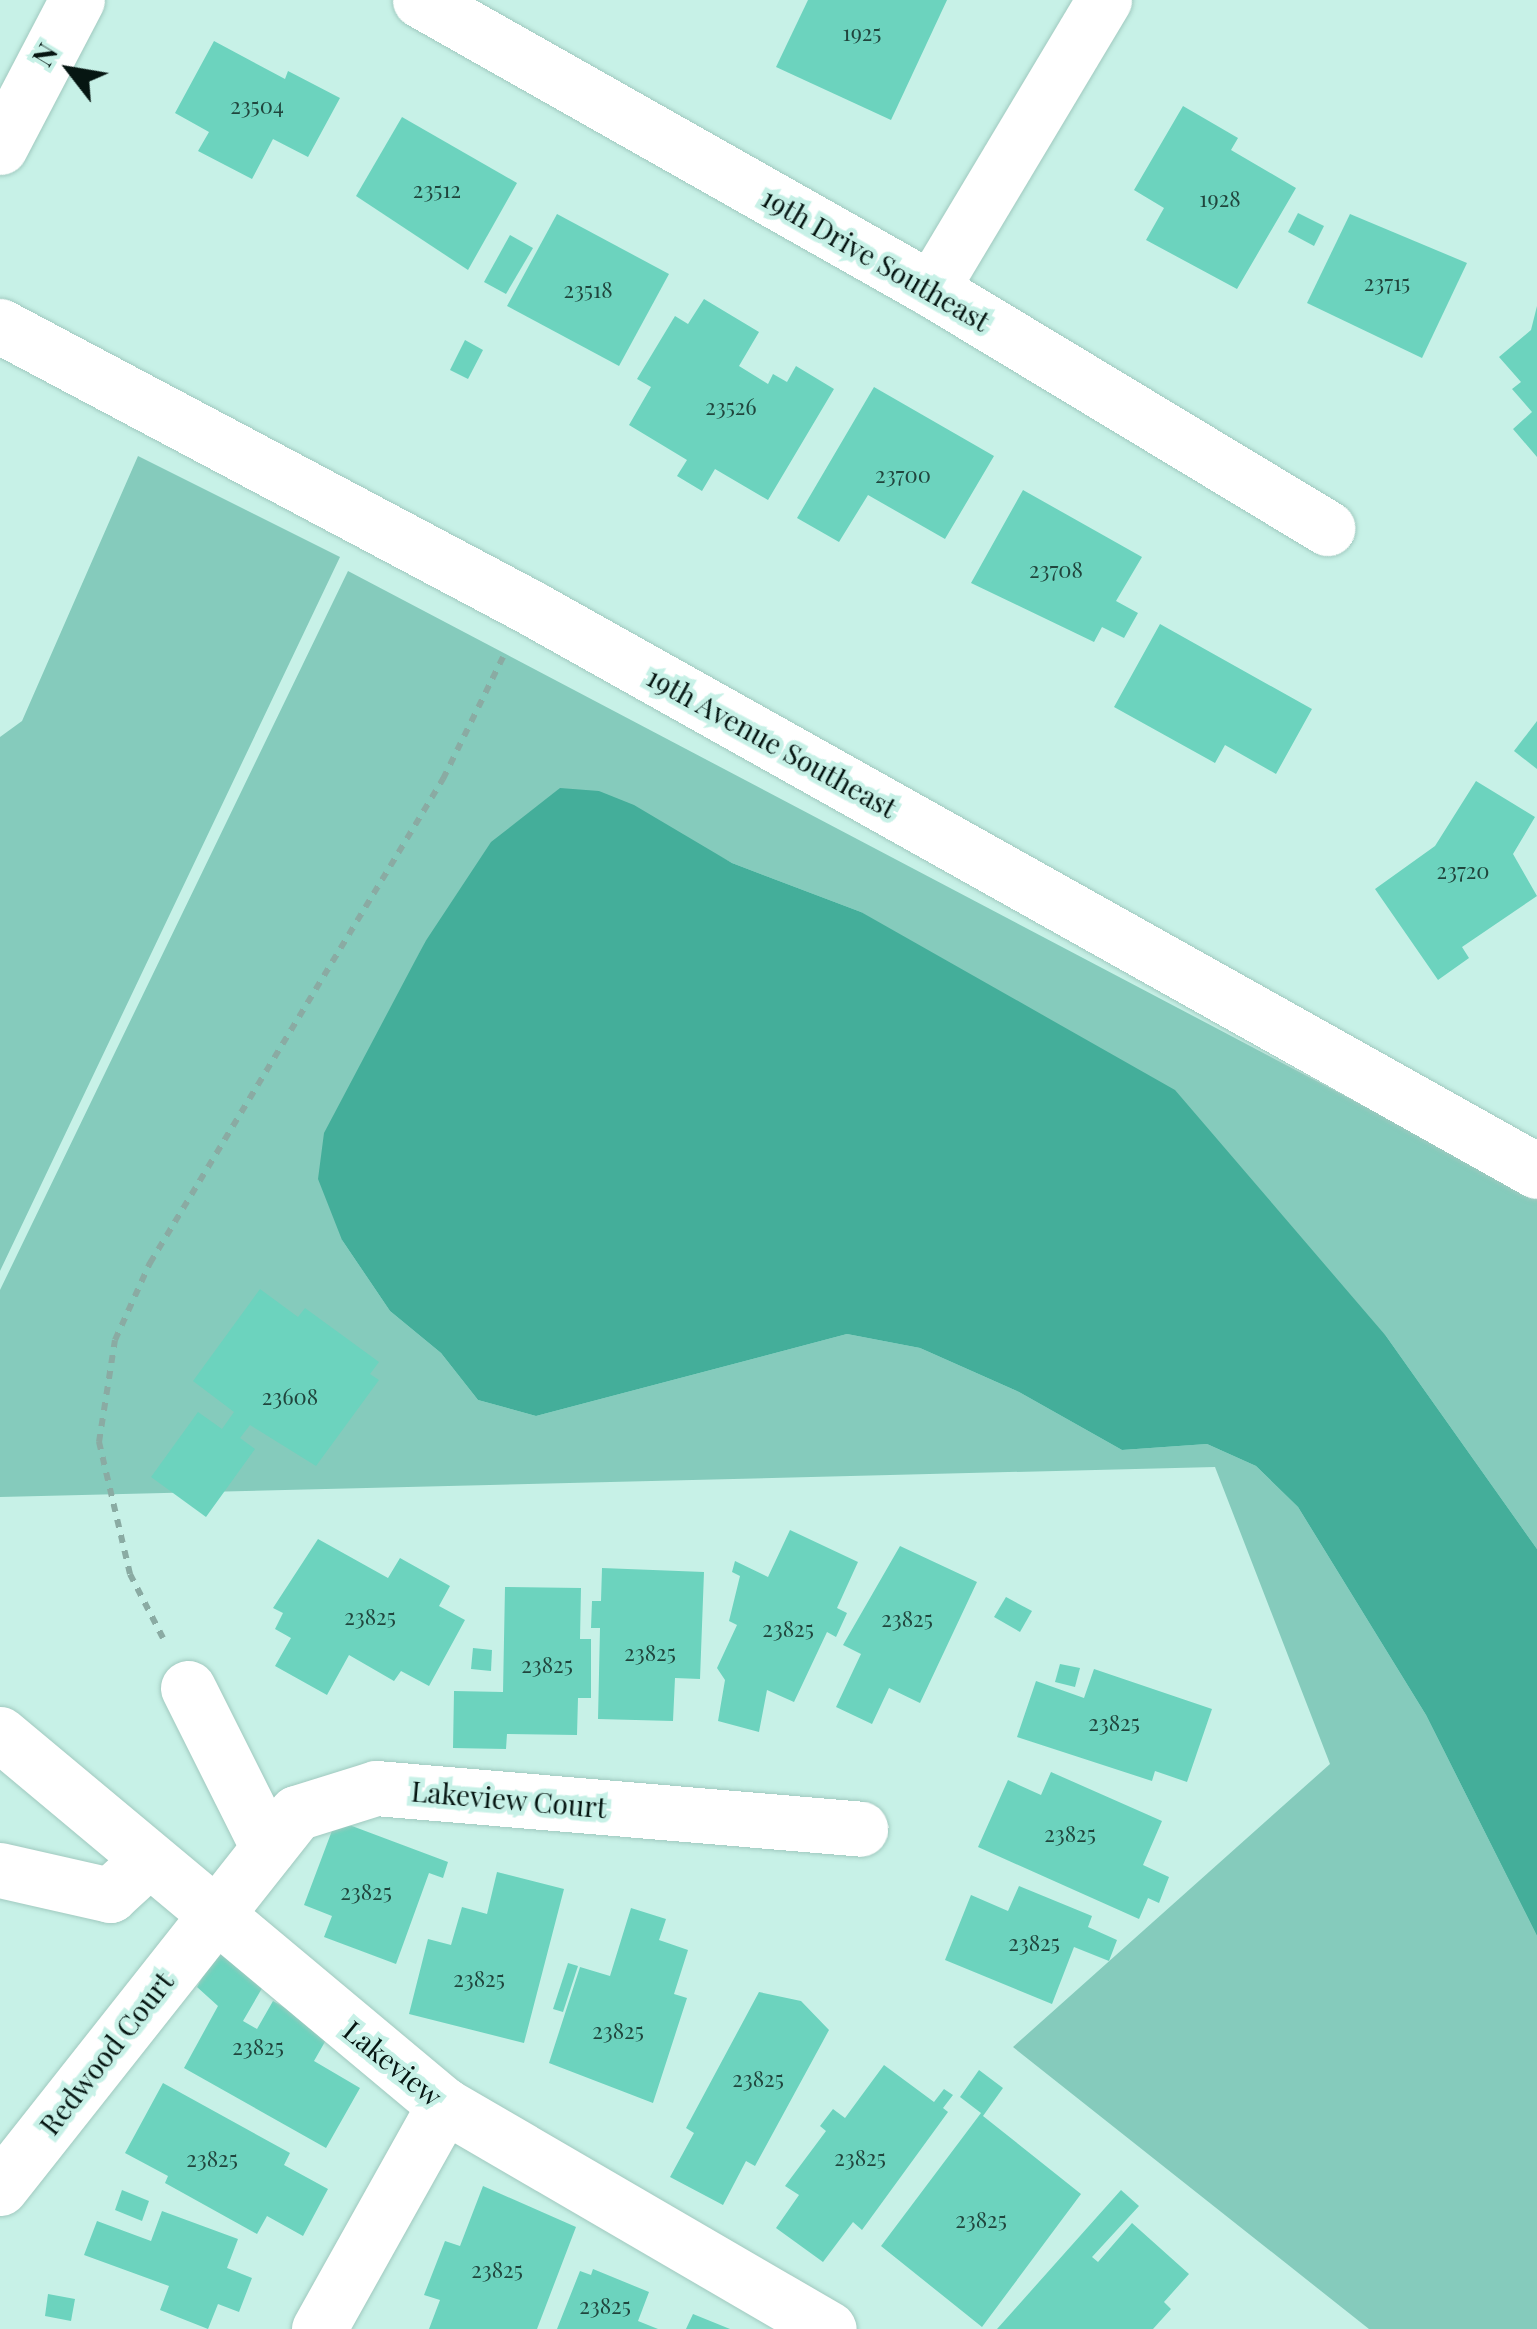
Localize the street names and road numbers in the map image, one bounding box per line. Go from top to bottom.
street label: 19th Drive Southeast [756,180,996,338]
street label: 19th Avenue Southeast [641,659,903,825]
street label: Lakeview Court [410,1774,608,1824]
street label: Redwood Court [32,1965,180,2141]
street label: Lakeview [337,2013,449,2113]

